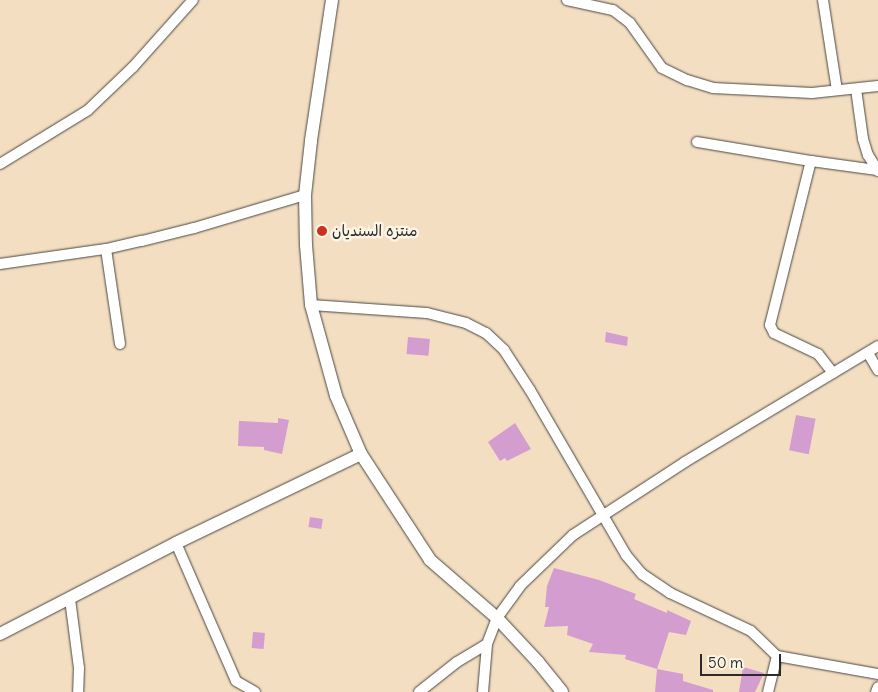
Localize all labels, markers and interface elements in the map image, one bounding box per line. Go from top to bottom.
place label: منتزه السنديان [332,222,417,240]
marker: منتزه السنديان [316,225,328,237]
scale bar [703,644,784,676]
text: 50 m [708,653,743,672]

